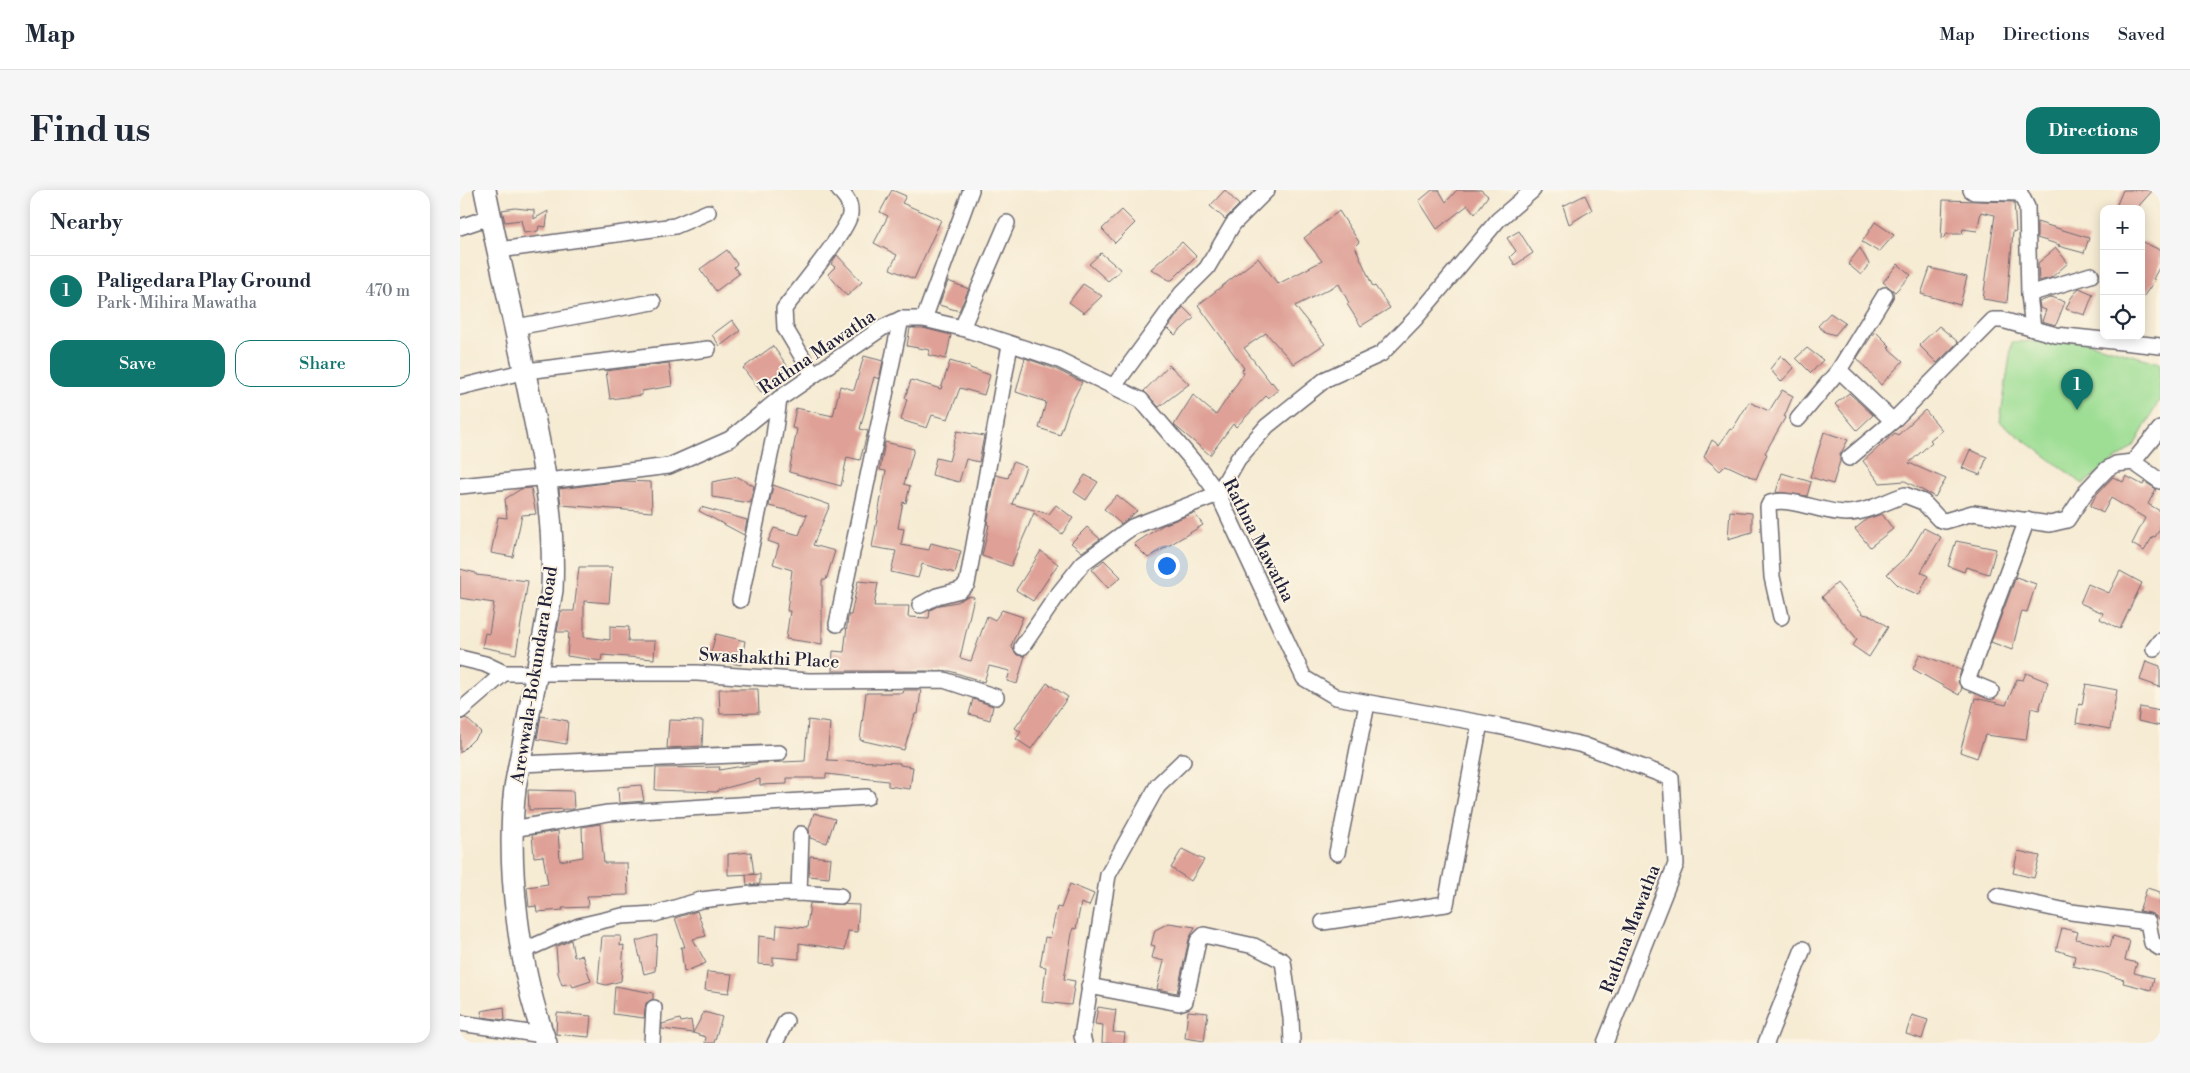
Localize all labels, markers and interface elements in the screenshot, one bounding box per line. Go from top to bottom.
text: Map [25,20,75,50]
text: Map [1939,23,1975,46]
text: Directions [2003,23,2090,46]
text: Saved [2118,23,2165,46]
button: Directions [2026,107,2160,154]
text: Find us [30,109,150,152]
map controls [2100,205,2145,340]
button: + [2100,205,2145,250]
text: Nearby [50,210,123,236]
button: − [2100,250,2145,295]
text: Paligedara Play Ground [97,269,311,293]
text: 1 [62,281,70,301]
text: 470 m [366,281,410,301]
text: Park · Mihira Mawatha [97,293,257,313]
button: locate [2100,295,2145,340]
street label: Rathna Mawatha [755,304,881,400]
button: Save [50,340,225,387]
button: Share [235,340,410,387]
pin: 1 [2061,369,2093,410]
street label: Rathna Mawatha [1217,475,1300,607]
your location [1154,553,1180,579]
street label: Arewwala-Bokundara Road [506,564,563,786]
street label: Swashakthi Place [698,643,840,674]
street label: Rathna Mawatha [1595,861,1666,997]

